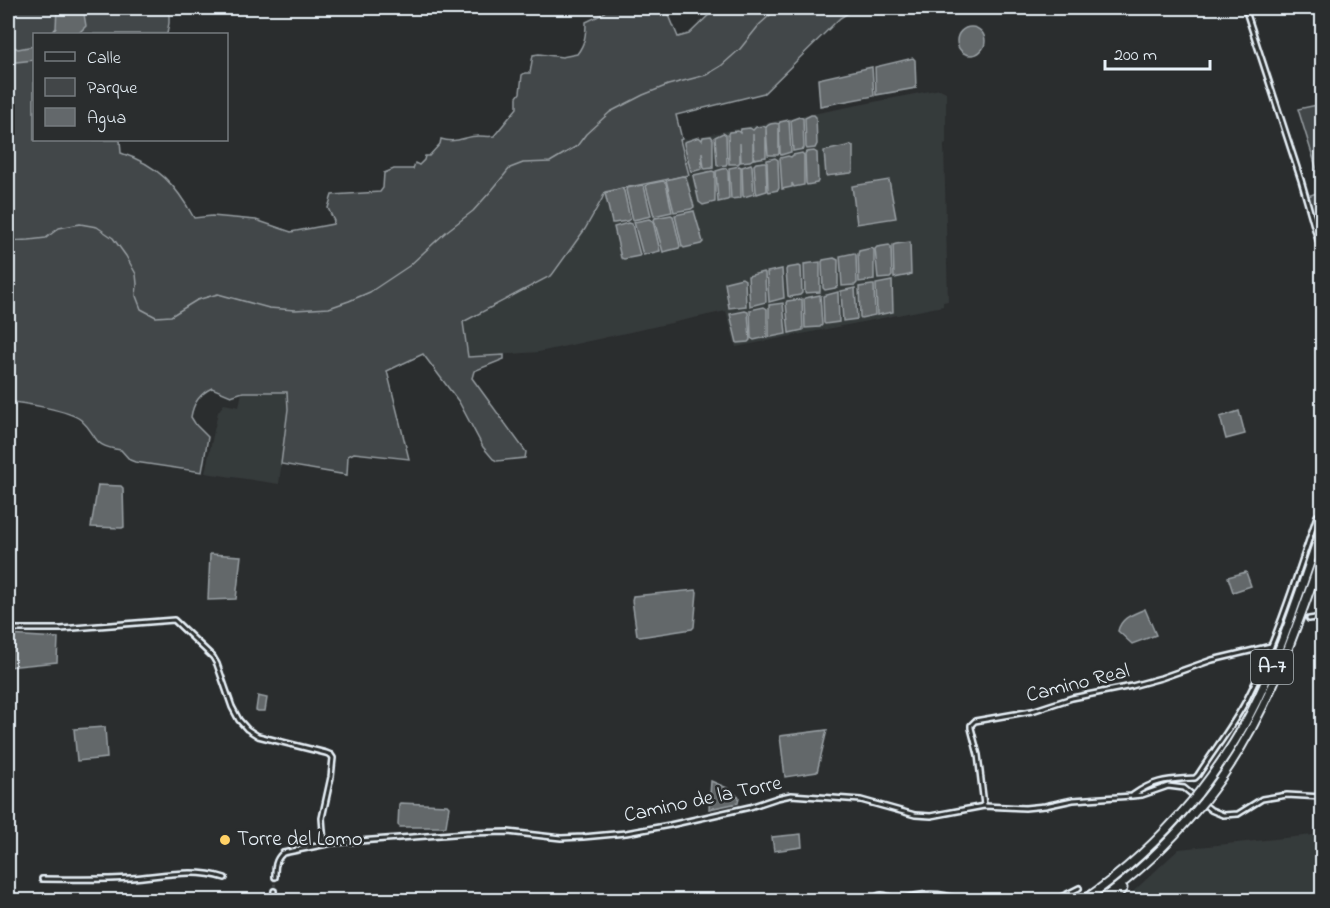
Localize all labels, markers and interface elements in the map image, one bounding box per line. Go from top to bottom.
legend [33,33,228,141]
scale bar [1105,33,1210,71]
text: 200 m [1114,43,1157,69]
text: Calle [87,46,122,72]
text: Parque [87,76,138,102]
text: Agua [87,106,126,133]
road number: A-7 [1251,650,1293,684]
street label: Camino Real [1023,657,1133,711]
street label: Camino de la Torre [621,769,785,831]
place label: Torre del Lomo [237,825,363,855]
marker: Torre del Lomo [218,833,232,847]

